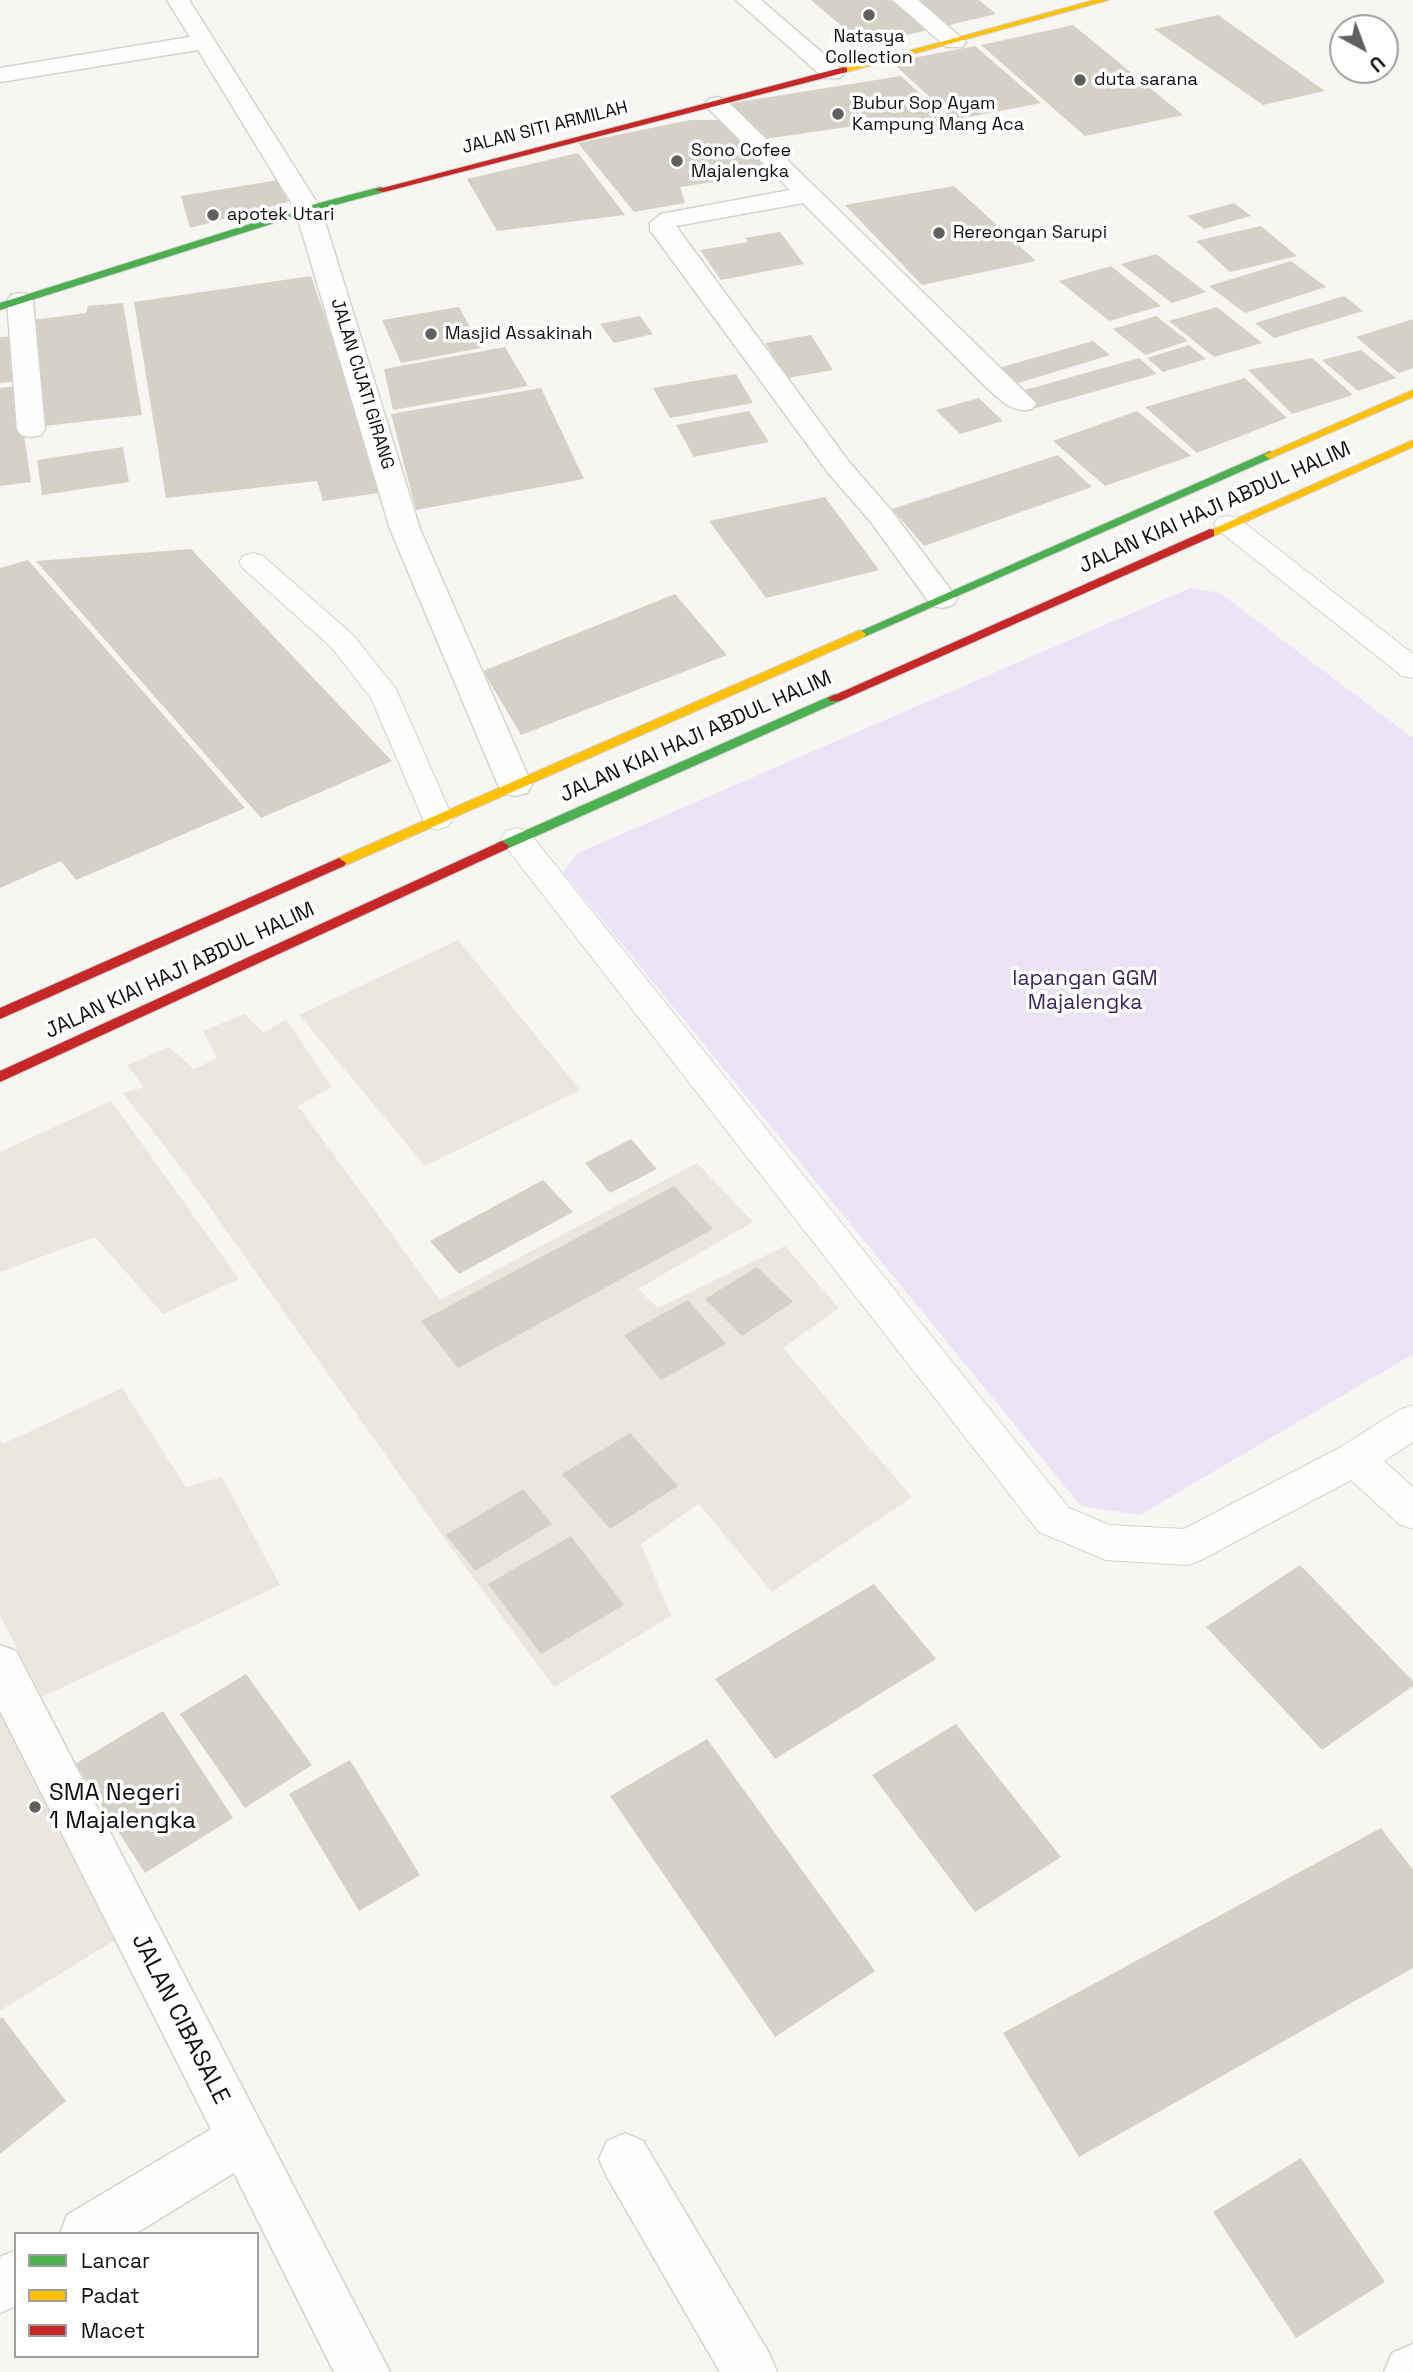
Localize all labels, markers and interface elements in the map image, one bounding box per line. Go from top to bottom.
marker: Natasya Collection [861,7,877,23]
north arrow [1329,14,1399,84]
place label: Natasya Collection [825,26,913,68]
text: U [1364,50,1390,77]
place label: duta sarana [1094,69,1198,91]
marker: duta sarana [1072,72,1088,88]
place label: Bubur Sop Ayam Kampung Mang Aca [852,93,1024,136]
street label: JALAN SITI ARMILAH [460,97,630,159]
marker: Bubur Sop Ayam Kampung Mang Aca [830,106,846,122]
place label: Sono Cofee Majalengka [691,140,791,182]
marker: Sono Cofee Majalengka [669,153,685,169]
place label: apotek Utari [227,204,334,226]
marker: apotek Utari [205,207,221,223]
place label: Rereongan Sarupi [953,222,1107,244]
marker: Rereongan Sarupi [931,225,947,241]
street label: JALAN CIJATI GIRANG [326,296,398,472]
place label: Masjid Assakinah [445,323,593,345]
marker: Masjid Assakinah [423,326,439,342]
street label: JALAN KIAI HAJI ABDUL HALIM [1075,437,1355,579]
street label: JALAN KIAI HAJI ABDUL HALIM [556,666,836,808]
street label: JALAN KIAI HAJI ABDUL HALIM [41,897,319,1045]
park label: lapangan GGM Majalengka [1012,966,1158,1016]
place label: SMA Negeri 1 Majalengka [49,1779,196,1835]
marker: SMA Negeri 1 Majalengka [27,1799,43,1815]
street label: JALAN CIBASALE [125,1929,235,2109]
legend [14,2232,259,2358]
text: Lancar [81,2247,150,2274]
text: Padat [81,2282,140,2309]
text: Macet [81,2317,145,2344]

